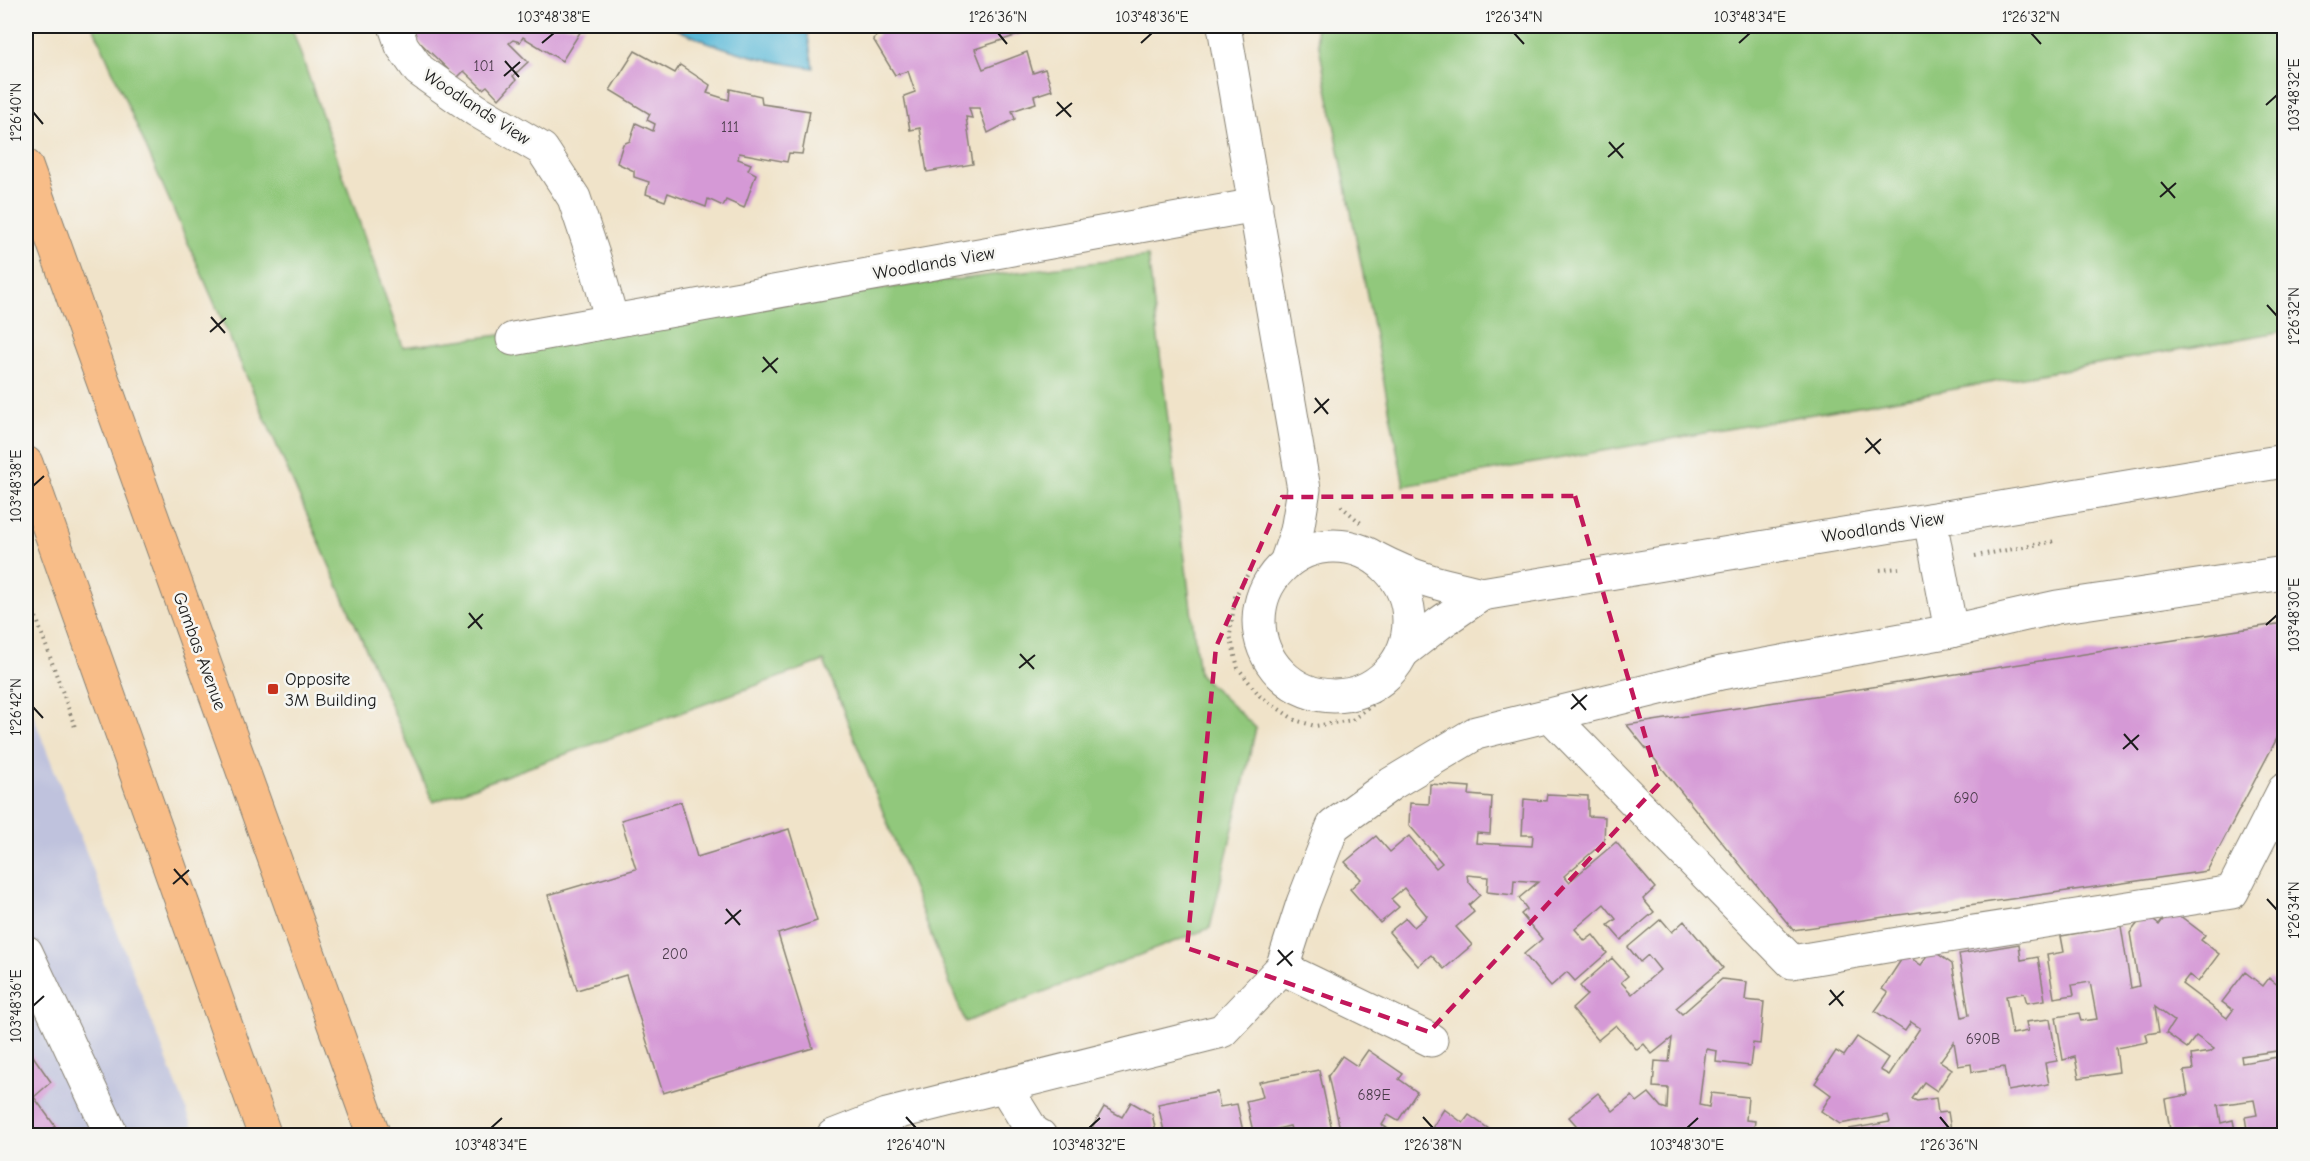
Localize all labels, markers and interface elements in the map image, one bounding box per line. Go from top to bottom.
text: 103°48'38"E [518,8,590,26]
text: 1°26'36"N [969,8,1027,26]
text: 103°48'36"E [1115,8,1189,26]
text: 1°26'34"N [1485,8,1543,26]
text: 103°48'34"E [1714,8,1786,26]
text: 1°26'32"N [2002,8,2060,26]
house number: 101 [473,57,495,75]
text: 103°48'32"E [2285,59,2303,131]
street label: Woodlands View [419,65,534,150]
text: 1°26'40"N [7,83,25,141]
house number: 111 [721,118,739,136]
street label: Woodlands View [872,242,997,285]
text: 1°26'32"N [2285,287,2303,345]
text: 103°48'38"E [7,450,25,522]
street label: Woodlands View [1821,507,1946,548]
text: 103°48'30"E [2285,578,2303,652]
street label: Gambas Avenue [168,589,231,713]
place label: Opposite 3M Building [285,669,377,711]
text: 1°26'42"N [7,678,25,736]
marker: Opposite 3M Building [266,682,280,696]
house number: 690 [1953,789,1979,807]
text: 1°26'34"N [2285,881,2303,939]
house number: 200 [662,945,688,963]
text: 103°48'36"E [7,969,25,1043]
house number: 690B [1966,1030,2000,1048]
house number: 689E [1358,1086,1390,1104]
text: 103°48'34"E [455,1136,527,1154]
text: 1°26'40"N [887,1136,945,1154]
text: 103°48'32"E [1053,1136,1125,1154]
text: 1°26'38"N [1404,1136,1462,1154]
text: 103°48'30"E [1650,1136,1724,1154]
text: 1°26'36"N [1920,1136,1978,1154]

